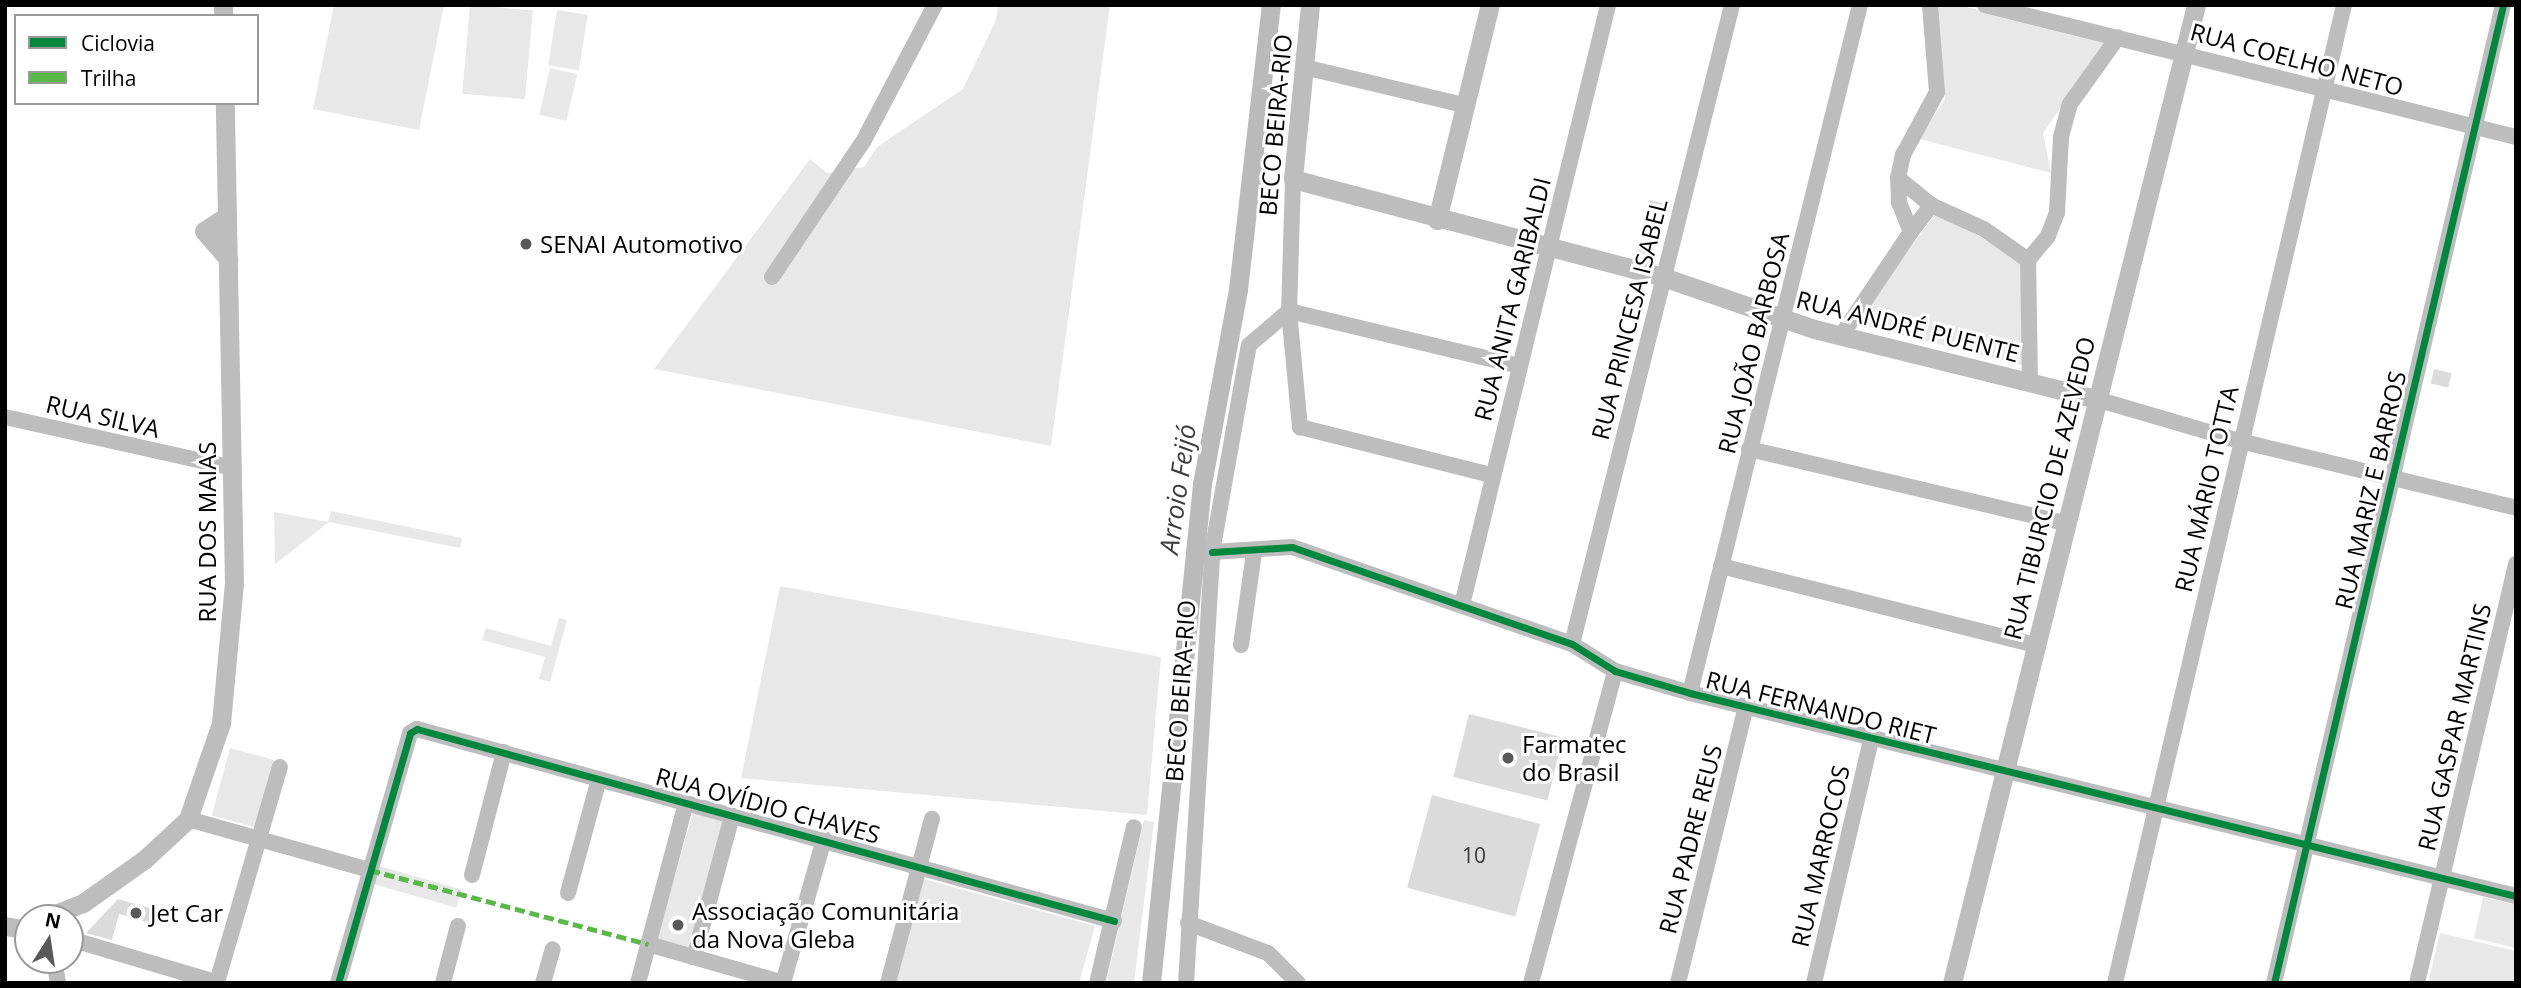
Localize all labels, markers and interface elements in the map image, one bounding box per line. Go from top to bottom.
legend [14,14,259,105]
street label: RUA COELHO NETO [2187,17,2407,101]
text: Ciclovia [81,29,155,57]
street label: BECO BEIRA-RIO [1253,33,1297,217]
text: Trilha [81,64,136,92]
street label: RUA ANITA GARIBALDI [1468,174,1556,424]
street label: RUA PRINCESA ISABEL [1585,196,1673,442]
street label: RUA JOÃO BARBOSA [1712,229,1794,457]
place label: SENAI Automotivo [540,230,743,258]
marker: SENAI Automotivo [518,236,534,252]
street label: RUA ANDRÉ PUENTE [1794,284,2022,368]
street label: RUA TIBURCIO DE AZEVEDO [1997,334,2101,642]
street label: RUA MARIZ E BARROS [2329,368,2411,612]
street label: RUA MÁRIO TOTTA [2168,383,2244,595]
street label: RUA SILVA [43,389,163,443]
water label: Arroio Feijó [1153,422,1203,556]
street label: RUA DOS MAIAS [193,442,221,622]
street label: BECO BEIRA-RIO [1159,599,1201,783]
street label: RUA GASPAR MARTINS [2412,601,2496,853]
street label: RUA FERNANDO RIET [1703,664,1939,750]
place label: Farmatec do Brasil [1522,730,1627,786]
street label: RUA PADRE REUS [1653,741,1727,937]
marker: Farmatec do Brasil [1500,750,1516,766]
street label: RUA OVÍDIO CHAVES [653,761,883,849]
street label: RUA MARROCOS [1785,762,1855,950]
house number: 10 [1462,842,1486,868]
place label: Associação Comunitária da Nova Gleba [692,897,959,953]
place label: Jet Car [150,899,223,927]
north arrow [14,904,84,974]
marker: Jet Car [128,905,144,921]
text: N [43,906,63,935]
marker: Associação Comunitária da Nova Gleba [670,917,686,933]

